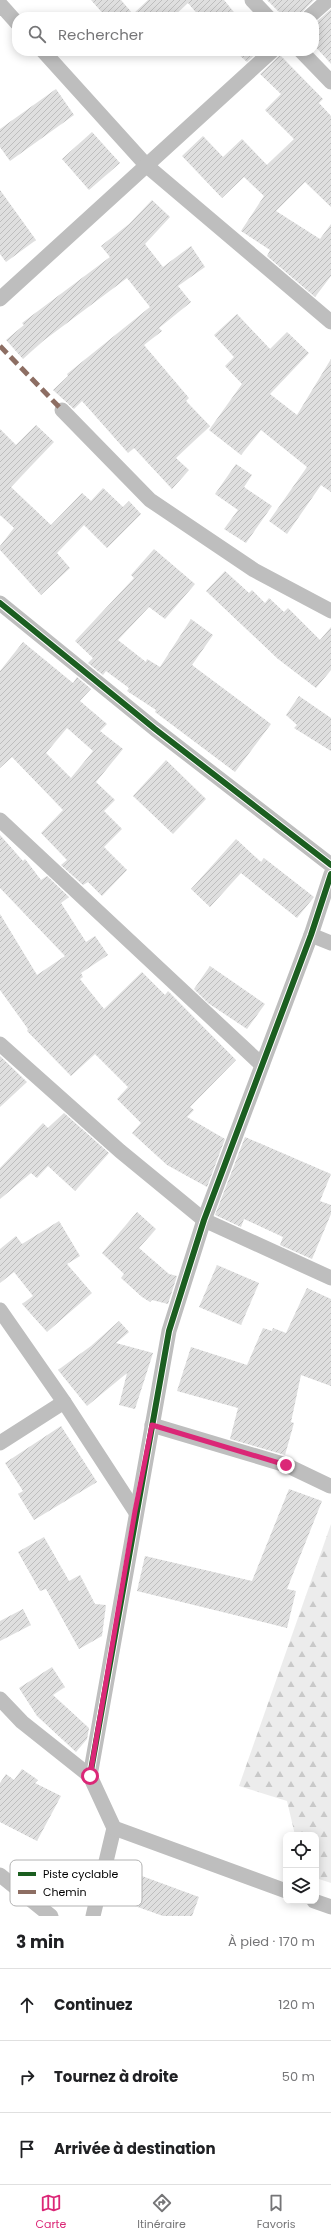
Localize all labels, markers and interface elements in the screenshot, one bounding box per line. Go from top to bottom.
search box [12,12,319,56]
icon: search [26,23,48,45]
text: Rechercher [58,24,144,45]
route end [277,1456,295,1474]
route start [81,1767,99,1785]
map controls [283,1832,319,1904]
button: locate [283,1832,319,1868]
legend [10,1860,142,1906]
text: Piste cyclable [43,1866,118,1882]
button: layers [283,1868,319,1904]
text: Chemin [43,1884,86,1900]
text: 3 min [16,1930,64,1954]
text: À pied · 170 m [228,1932,315,1951]
icon: ahead [16,1994,38,2016]
text: Continuez [54,1994,133,2015]
text: 120 m [278,1995,315,2014]
icon: right [16,2066,38,2088]
text: Tournez à droite [54,2066,178,2087]
text: 50 m [282,2067,315,2086]
icon: arrive [16,2138,38,2160]
text: Arrivée à destination [54,2138,216,2159]
tab: Carte [35,2192,66,2233]
tab: Itinéraire [137,2192,186,2233]
tab: Favoris [257,2192,295,2233]

